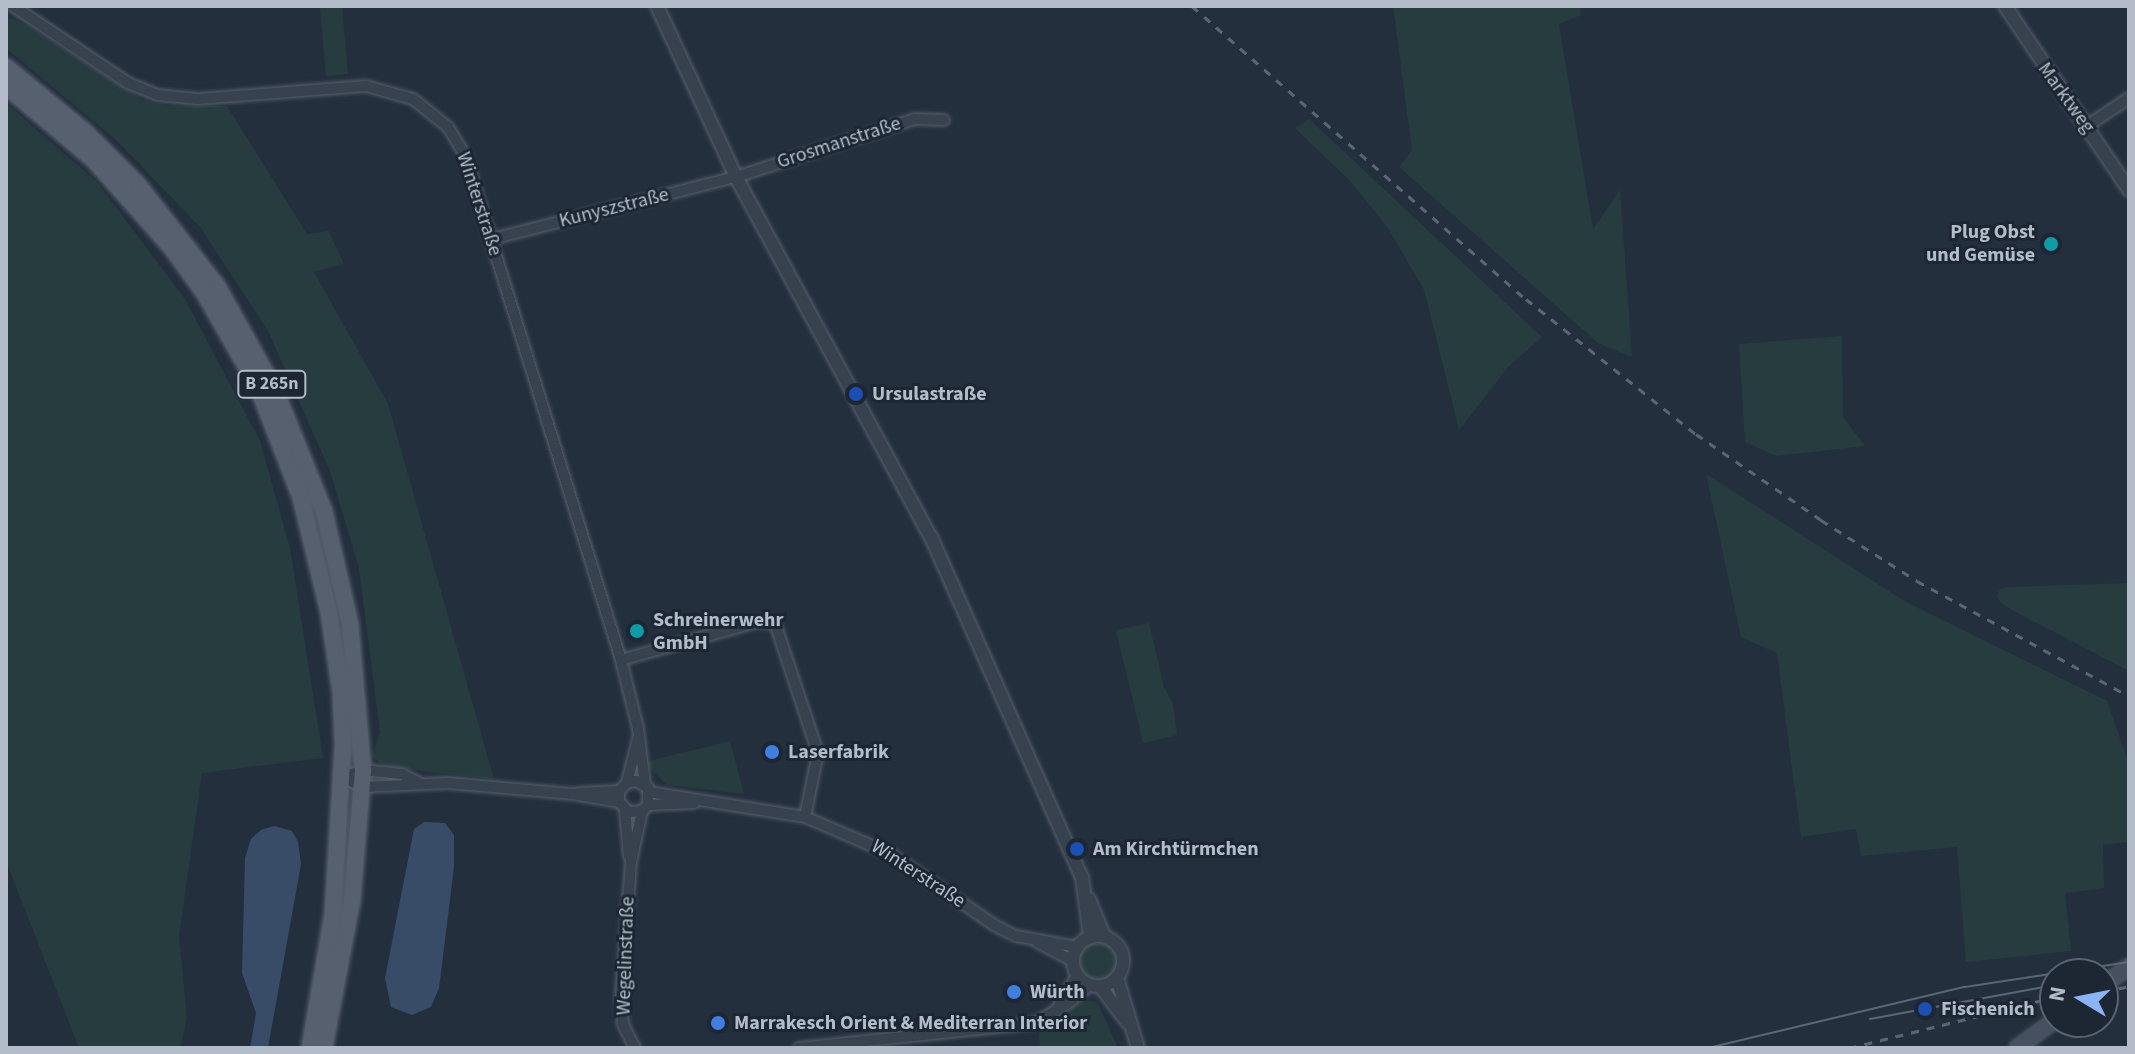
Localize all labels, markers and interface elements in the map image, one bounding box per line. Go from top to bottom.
street label: Marktweg [2032,58,2100,138]
street label: Grosmanstraße [774,112,904,174]
street label: Winterstraße [451,149,507,259]
street label: Kunyszstraße [557,183,671,233]
place label: Plug Obst und Gemüse [1926,220,2035,267]
marker: Plug Obst und Gemüse [2042,235,2060,253]
road number: B 265n [236,370,308,398]
place label: Ursulastraße [872,382,987,406]
marker: Ursulastraße [847,385,865,403]
place label: Schreinerwehr GmbH [653,608,784,655]
marker: Schreinerwehr GmbH [628,622,646,640]
place label: Laserfabrik [788,740,889,764]
marker: Laserfabrik [763,743,781,761]
street label: Winterstraße [866,835,970,913]
place label: Am Kirchtürmchen [1093,837,1259,861]
marker: Am Kirchtürmchen [1068,840,1086,858]
street label: Wegelinstraße [612,896,640,1016]
north arrow [2039,958,2119,1038]
place label: Würth [1030,980,1085,1004]
marker: Würth [1005,983,1023,1001]
text: N [2040,984,2074,1004]
place label: Fischenich [1941,997,2035,1021]
marker: Fischenich [1916,1000,1934,1018]
place label: Marrakesch Orient & Mediterran Interior [734,1011,1087,1035]
marker: Marrakesch Orient & Mediterran Interior [709,1014,727,1032]

